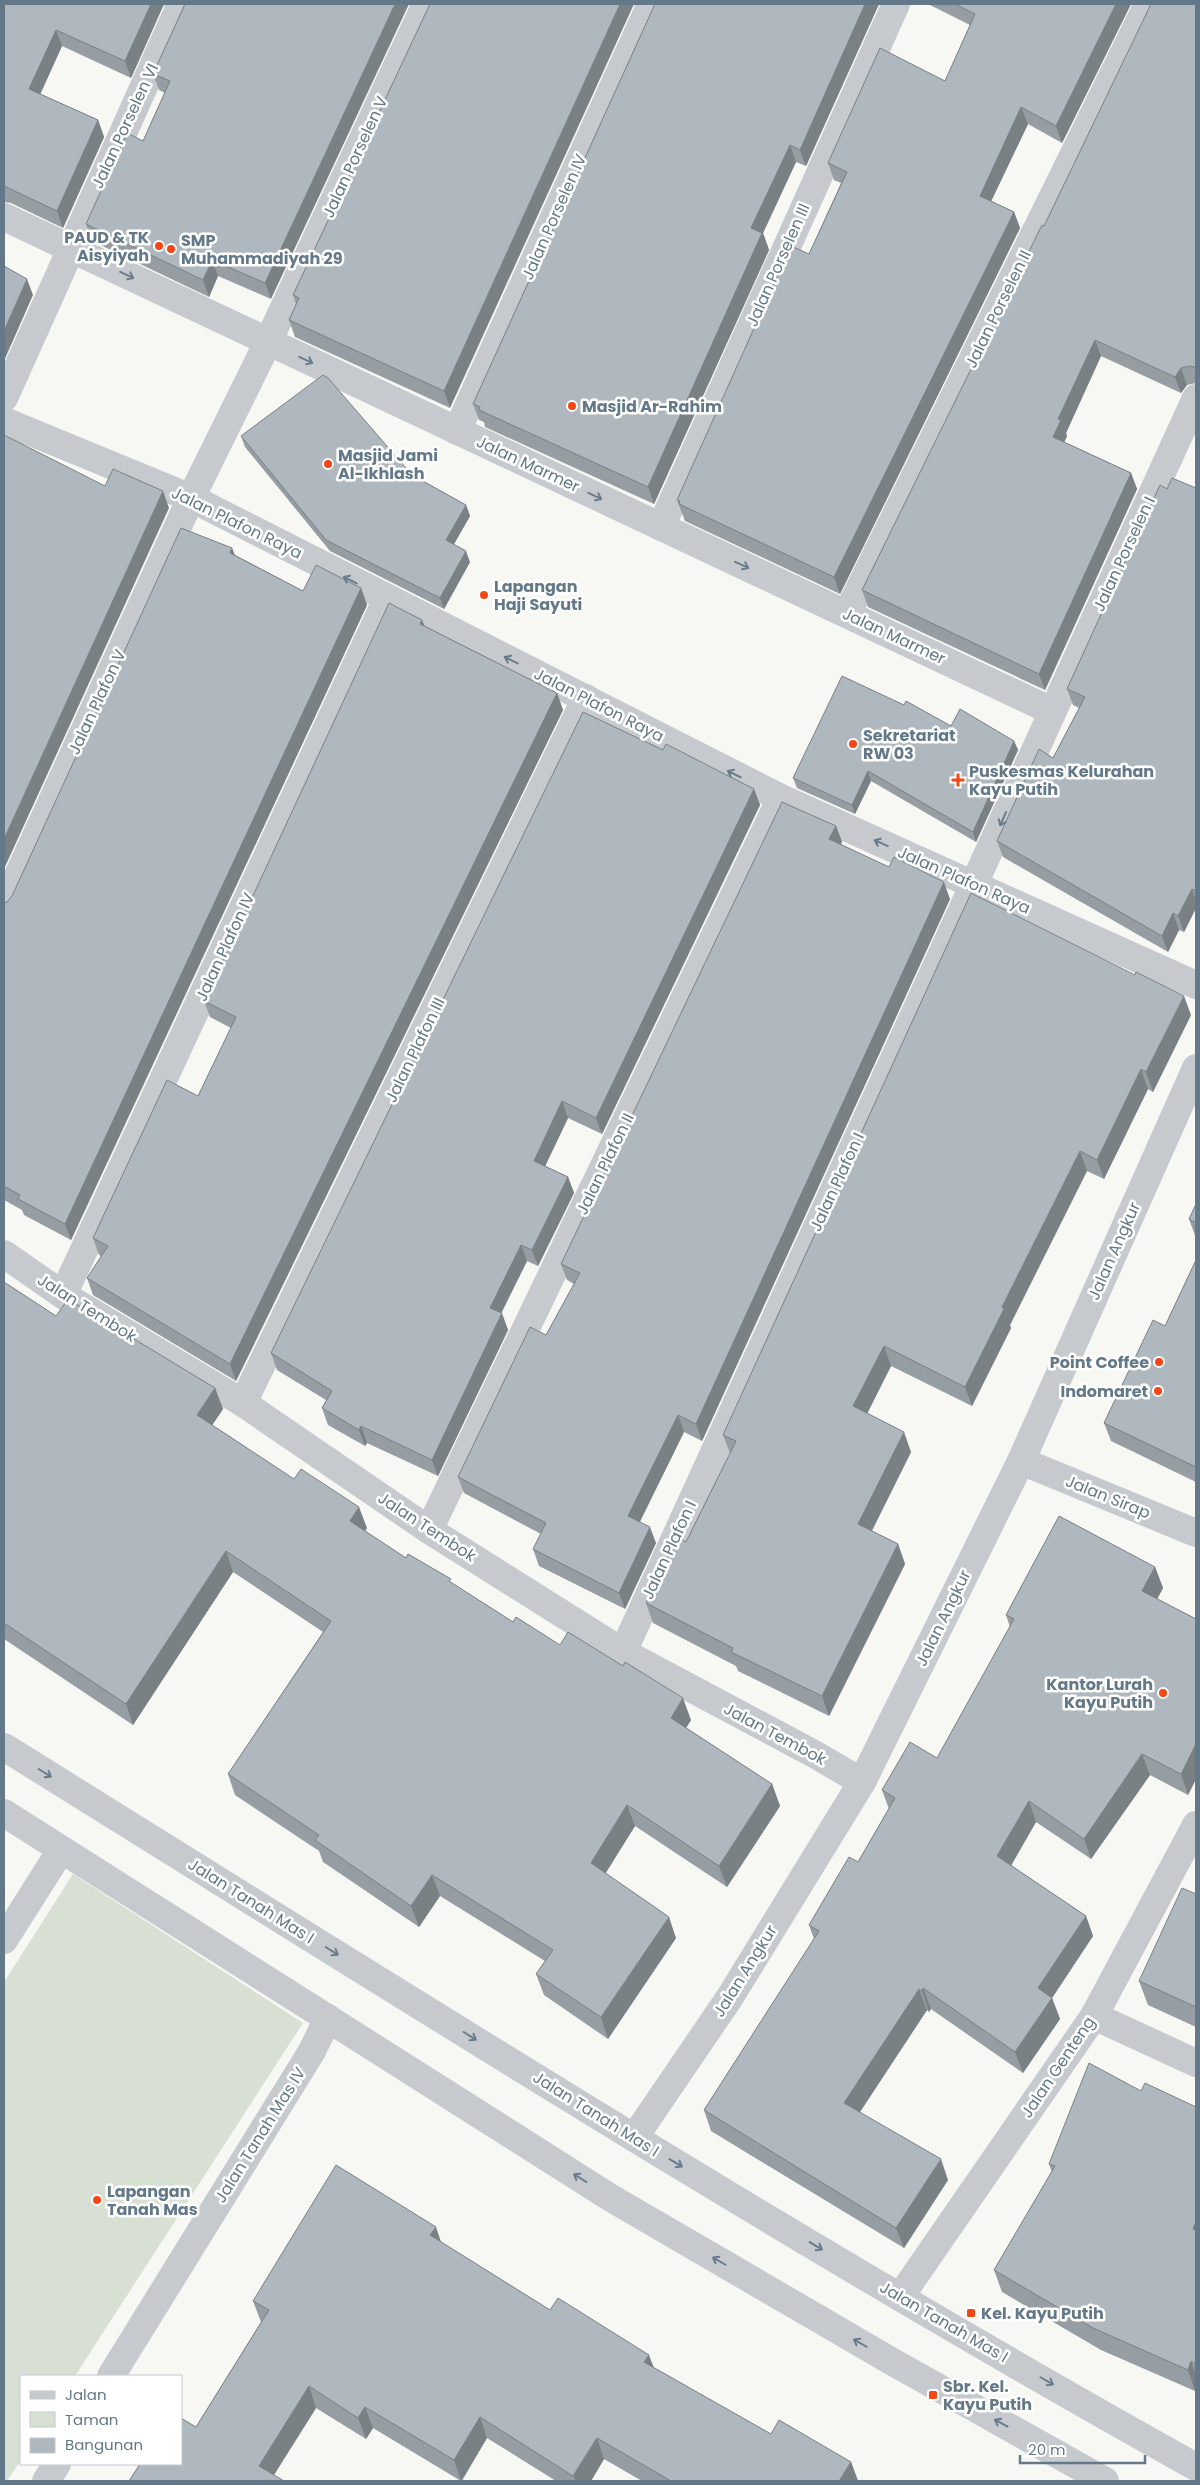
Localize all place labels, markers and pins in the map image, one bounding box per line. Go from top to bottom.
place label: PAUD & TK Aisyiyah [64,226,149,267]
place label: SMP Muhammadiyah 29 [181,229,343,270]
marker: PAUD & TK Aisyiyah [153,240,165,252]
marker: SMP Muhammadiyah 29 [165,243,177,255]
place label: Masjid Ar-Rahim [582,395,722,418]
marker: Masjid Ar-Rahim [566,400,578,412]
place label: Masjid Jami Al-Ikhlash [338,444,438,485]
marker: Masjid Jami Al-Ikhlash [322,458,334,470]
place label: Lapangan Haji Sayuti [494,575,582,616]
marker: Lapangan Haji Sayuti [478,589,490,601]
place label: Sekretariat RW 03 [863,724,956,765]
marker: Sekretariat RW 03 [847,738,859,750]
place label: Puskesmas Kelurahan Kayu Putih [969,760,1154,801]
marker: Puskesmas Kelurahan Kayu Putih [951,773,965,787]
place label: Point Coffee [1050,1351,1149,1374]
marker: Point Coffee [1153,1356,1165,1368]
place label: Indomaret [1060,1380,1148,1403]
marker: Indomaret [1152,1385,1164,1397]
place label: Kantor Lurah Kayu Putih [1046,1673,1153,1714]
marker: Kantor Lurah Kayu Putih [1157,1687,1169,1699]
place label: Lapangan Tanah Mas [107,2180,198,2221]
marker: Lapangan Tanah Mas [91,2194,103,2206]
place label: Kel. Kayu Putih [981,2302,1104,2325]
marker: Kel. Kayu Putih [965,2307,977,2319]
place label: Sbr. Kel. Kayu Putih [943,2375,1032,2416]
marker: Sbr. Kel. Kayu Putih [927,2389,939,2401]

